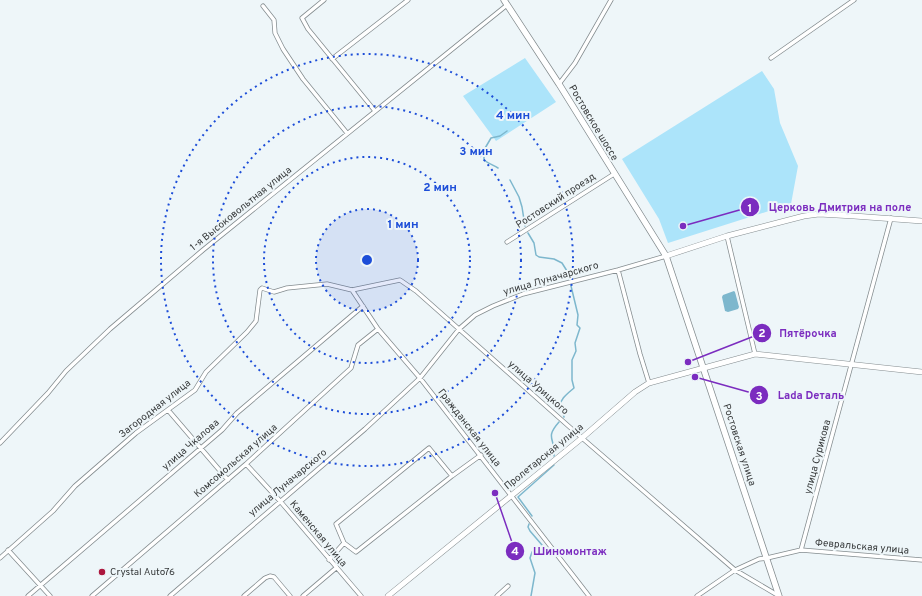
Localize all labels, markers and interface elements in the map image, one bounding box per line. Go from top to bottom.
street label: Ростовское шоссе [565,83,621,163]
text: 4 мин [496,108,530,124]
text: 3 мин [459,144,493,160]
street label: 1-я Высоковольтная улица [187,164,295,254]
street label: Ростовский проезд [514,170,599,232]
text: 2 мин [423,180,457,196]
callout: Церковь Дмитрия на поле [740,196,919,219]
text: 1 [748,201,752,217]
text: Церковь Дмитрия на поле [769,201,911,215]
text: 1 мин [387,217,419,233]
centre of rings [360,253,374,267]
street label: улица Луначарского [502,259,601,299]
callout: Пятёрочка [752,322,845,345]
text: 2 [758,326,766,342]
text: Пятёрочка [779,327,837,341]
street label: улица Урицкого [505,358,571,418]
street label: Загородная улица [116,377,194,441]
callout: Lada Dеталь [749,384,852,407]
street label: Гражданская улица [435,386,503,470]
text: 3 [755,389,763,405]
text: Lada Dеталь [778,389,844,403]
street label: Ростовская улица [720,402,758,488]
street label: улица Чкалова [160,417,222,473]
street label: улица Сурикова [802,418,834,496]
street label: Комсомольская улица [192,421,280,501]
street label: Пролетарская улица [502,421,586,493]
street label: улица Луначарского [246,446,330,520]
street label: Каменская улица [286,498,350,570]
street label: Февральская улица [814,536,910,558]
callout: Шиномонтаж [505,540,615,563]
text: 4 [511,544,519,560]
text: Шиномонтаж [533,545,608,559]
place label: Crystal Auto76 [110,566,175,579]
marker: Crystal Auto76 [97,567,107,577]

